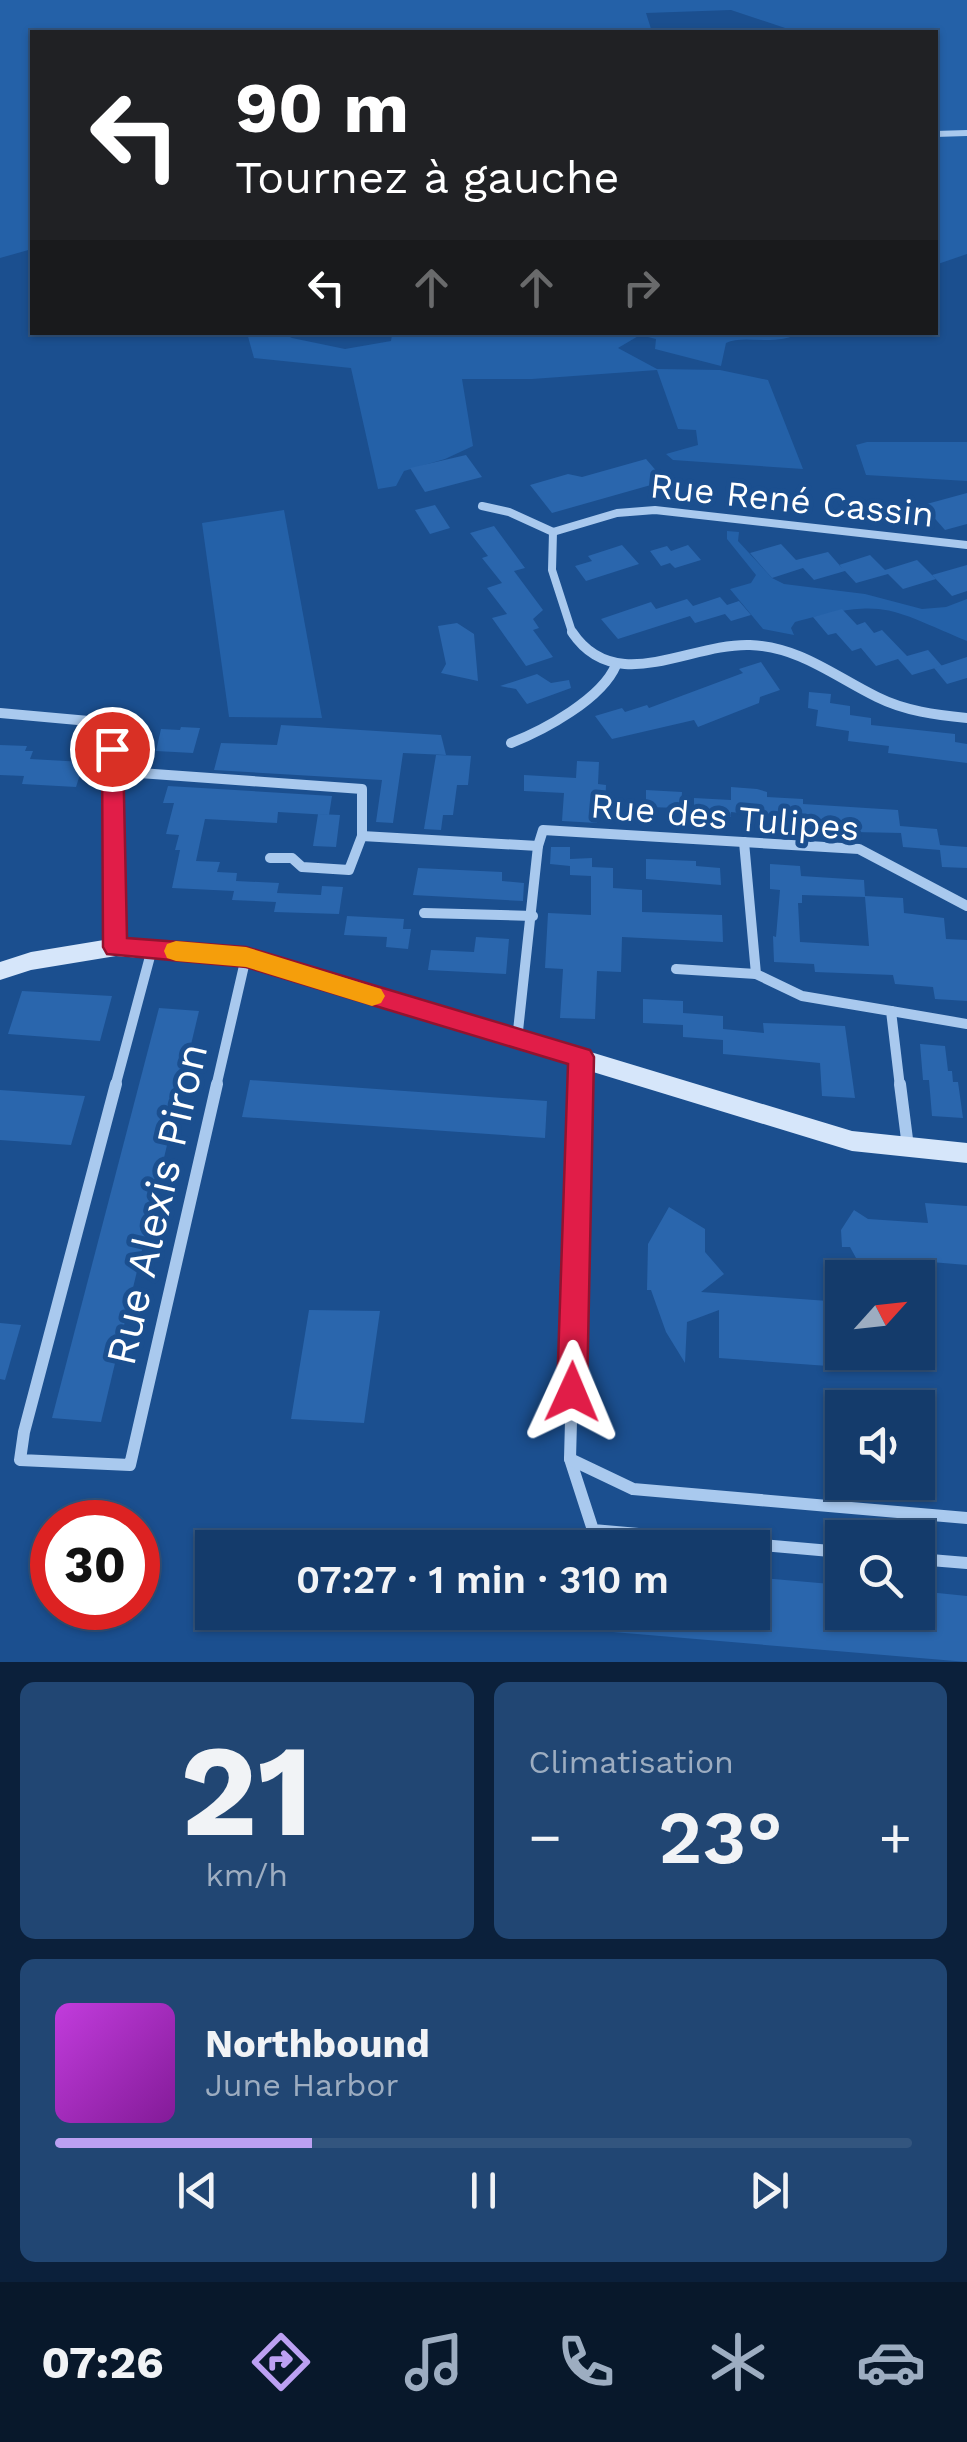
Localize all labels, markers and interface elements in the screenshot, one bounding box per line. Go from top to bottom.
text: 90 m [235,67,409,149]
icon: left [70,70,200,200]
text: Tournez à gauche [235,151,620,204]
icon: left [299,260,354,315]
icon: ahead [404,260,459,315]
icon: ahead [509,260,564,315]
icon: right [614,260,669,315]
street label: Rue René Cassin [648,464,936,536]
pin [70,707,155,792]
icon: arrive [85,722,140,777]
street label: Rue des Tulipes [589,784,861,850]
street label: Rue Alexis Piron [96,1038,217,1370]
north arrow [825,1260,935,1370]
map controls [825,1260,935,1630]
position arrow [520,1340,624,1444]
button: sound [825,1390,935,1500]
speed limit sign: 30 [30,1500,160,1630]
button: search [825,1520,935,1630]
text: 07:27 · 1 min · 310 m [296,1558,669,1602]
text: 21 [180,1714,314,1867]
text: Climatisation [529,1743,734,1781]
text: 23° [658,1793,783,1881]
text: − [529,1805,562,1869]
text: + [879,1805,912,1869]
text: km/h [206,1856,288,1894]
text: Northbound [205,2022,430,2066]
text: June Harbor [205,2066,399,2104]
icon: previous [170,2163,225,2218]
icon: pause [456,2163,511,2218]
icon: next [742,2163,797,2218]
icon: directions [246,2327,316,2397]
icon: music [399,2327,469,2397]
icon: phone [551,2327,621,2397]
icon: climate [703,2327,773,2397]
icon: car [856,2327,926,2397]
text: 07:26 [41,2336,164,2389]

